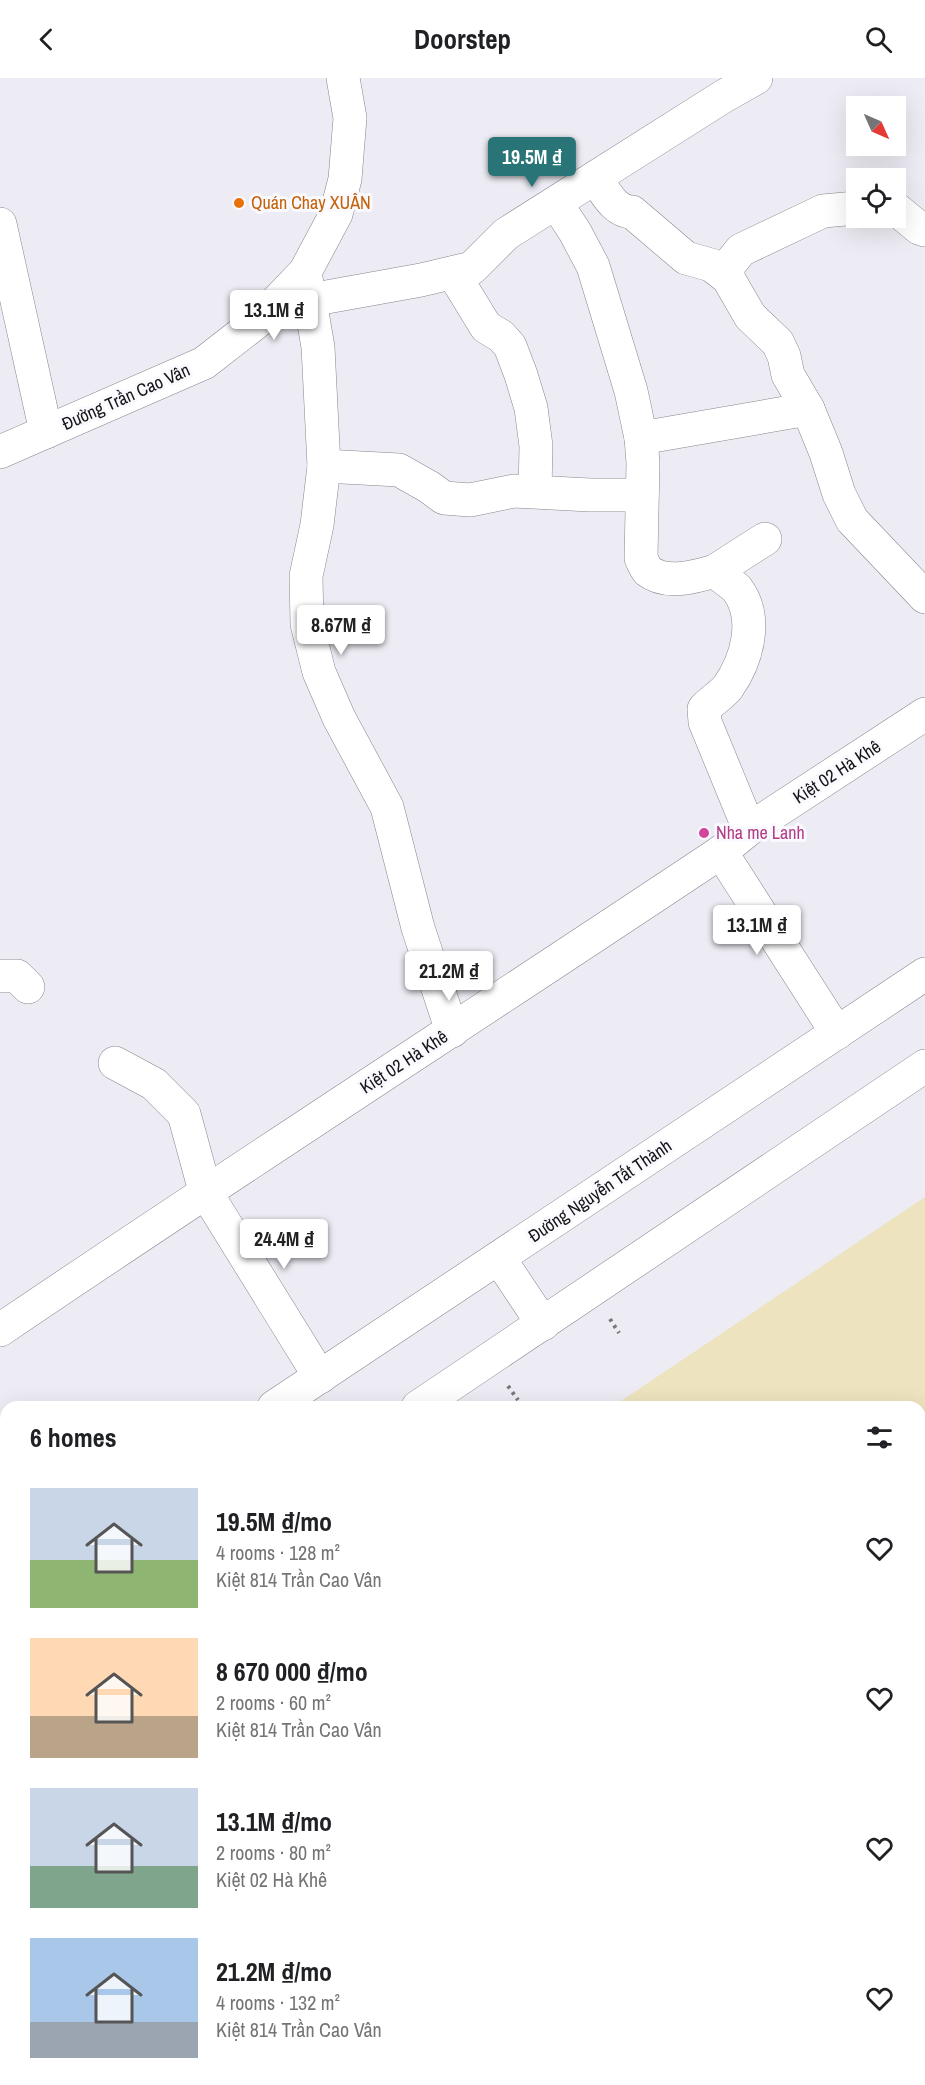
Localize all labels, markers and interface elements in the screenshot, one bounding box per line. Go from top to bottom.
text: Doorstep [414,21,511,57]
icon: back [30,23,63,56]
icon: search [862,23,895,56]
north arrow [846,96,906,156]
map controls [846,96,906,228]
pin: 19.5M ₫ [477,137,587,188]
text: 19.5M ₫ [502,143,562,170]
button: locate [846,168,906,228]
place label: Quán Chay XUÂN [251,190,371,215]
marker: Quán Chay XUÂN [232,196,246,210]
pin: 13.1M ₫ [219,290,329,341]
text: 13.1M ₫ [244,296,304,323]
street label: Đường Trần Cao Vân [58,357,194,436]
pin: 8.67M ₫ [286,605,396,656]
text: 8.67M ₫ [311,611,371,638]
street label: Kiệt 02 Hà Khê [788,734,886,809]
place label: Nha me Lanh [716,820,805,845]
marker: Nha me Lanh [697,826,711,840]
pin: 13.1M ₫ [702,905,812,956]
text: 13.1M ₫ [727,911,787,938]
pin: 21.2M ₫ [394,951,504,1002]
text: 21.2M ₫ [419,957,479,984]
street label: Kiệt 02 Hà Khê [355,1024,453,1099]
street label: Đường Nguyễn Tất Thành [523,1133,676,1248]
pin: 24.4M ₫ [229,1219,339,1270]
text: 24.4M ₫ [254,1225,314,1252]
text: 6 homes [30,1420,117,1455]
icon: filters [863,1421,896,1454]
text: 19.5M ₫/mo [216,1504,332,1539]
icon: home [78,1512,150,1584]
icon: heart [863,1532,896,1565]
text: 4 rooms · 128 m² [216,1539,340,1566]
text: Kiệt 814 Trần Cao Vân [216,1566,382,1593]
text: 8 670 000 ₫/mo [216,1654,368,1689]
icon: home [78,1662,150,1734]
icon: heart [863,1682,896,1715]
text: 2 rooms · 60 m² [216,1689,331,1716]
text: Kiệt 814 Trần Cao Vân [216,1716,382,1743]
text: 13.1M ₫/mo [216,1804,332,1839]
icon: home [78,1812,150,1884]
icon: heart [863,1832,896,1865]
text: 2 rooms · 80 m² [216,1839,331,1866]
text: Kiệt 02 Hà Khê [216,1866,327,1893]
text: 21.2M ₫/mo [216,1954,332,1989]
icon: home [78,1962,150,2034]
icon: heart [863,1982,896,2015]
text: 4 rooms · 132 m² [216,1989,340,2016]
text: Kiệt 814 Trần Cao Vân [216,2016,382,2043]

